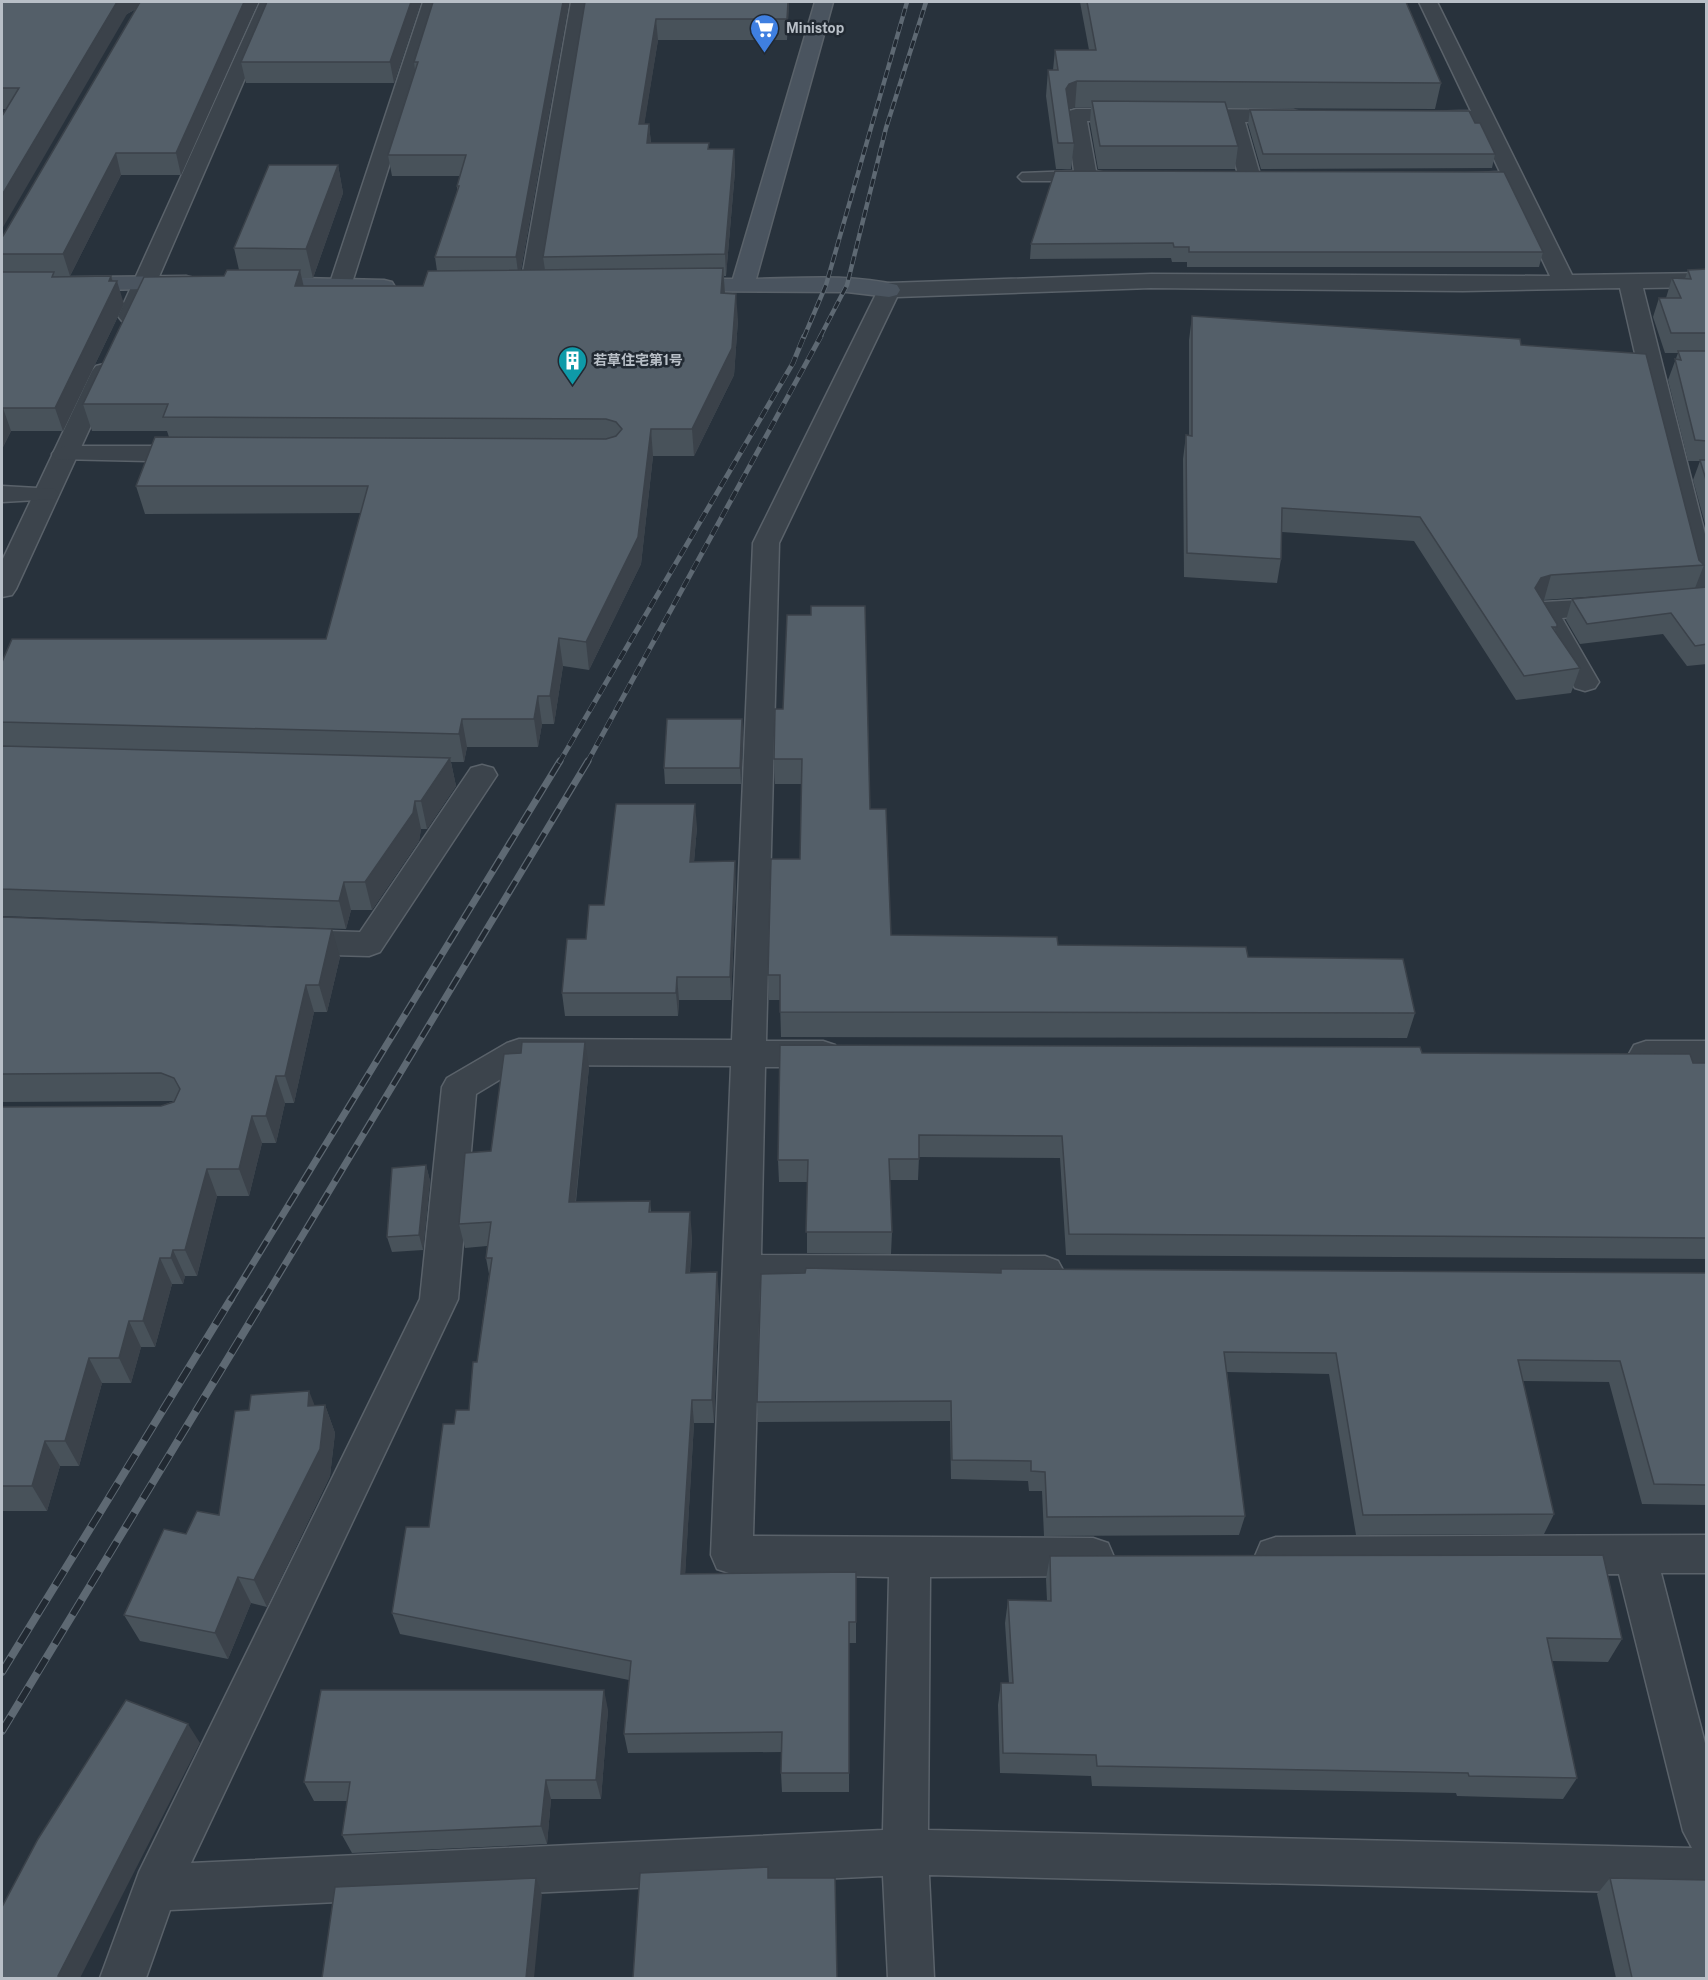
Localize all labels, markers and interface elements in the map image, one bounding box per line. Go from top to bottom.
supermarket icon: Ministop [749,12,781,54]
place label: Ministop [786,20,844,36]
building icon: 若草住宅第1号 [556,344,588,386]
place label: 若草住宅第1号 [593,352,683,368]

